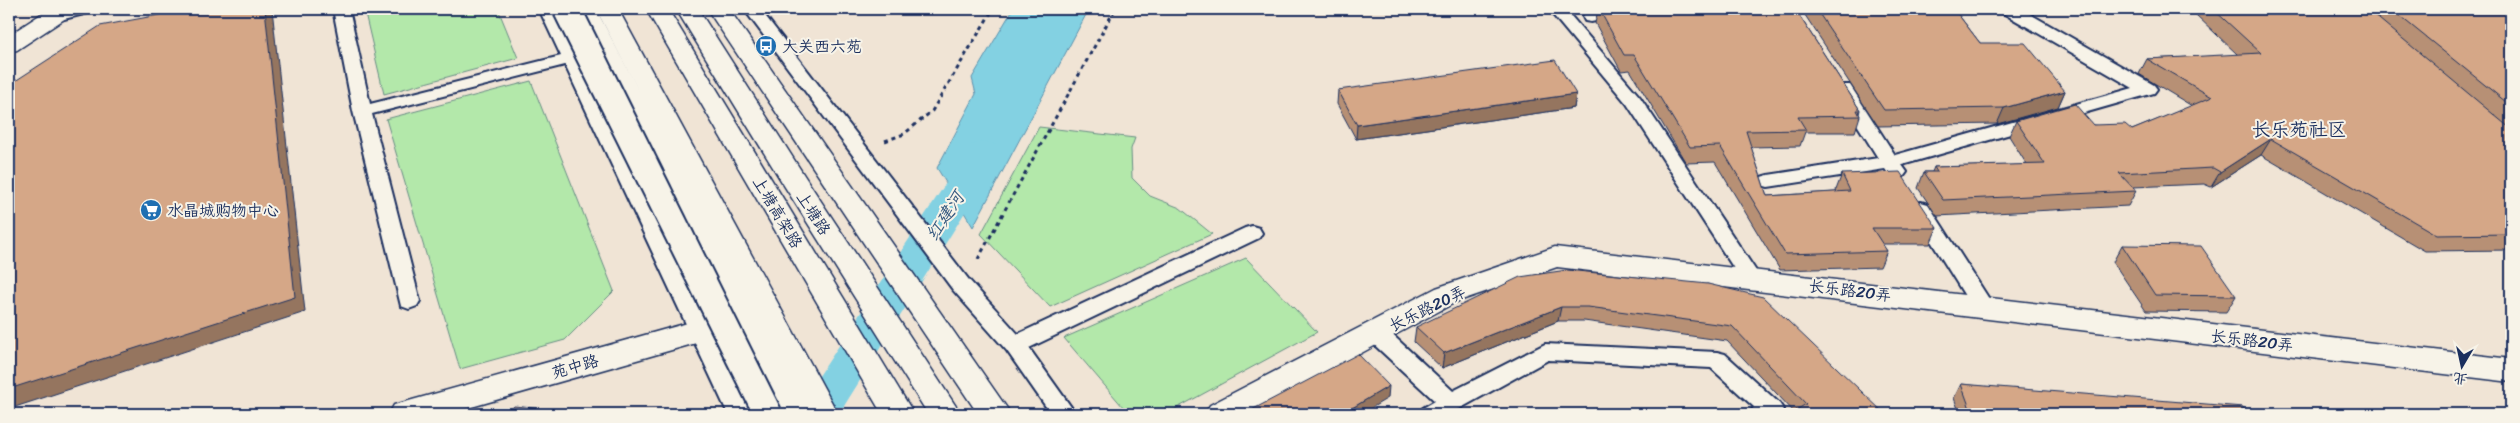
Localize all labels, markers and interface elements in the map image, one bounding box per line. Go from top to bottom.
place label: 大关西六苑 [782,32,862,61]
bus stop icon: 大关西六苑 [754,34,778,58]
district label: 长乐苑社区 [2251,113,2347,146]
street label: 上塘高架路 [745,170,811,254]
water label: 红建河 [917,182,975,247]
street label: 上塘路 [788,185,839,241]
place label: 水晶城购物中心 [167,196,279,225]
supermarket icon: 水晶城购物中心 [139,198,163,222]
street label: 长乐路20弄 [1807,271,1893,310]
street label: 长乐路20弄 [1383,277,1471,340]
street label: 长乐路20弄 [2209,321,2295,360]
north arrow [2438,340,2488,390]
street label: 苑中路 [548,346,602,387]
text: 北 [2451,365,2469,392]

